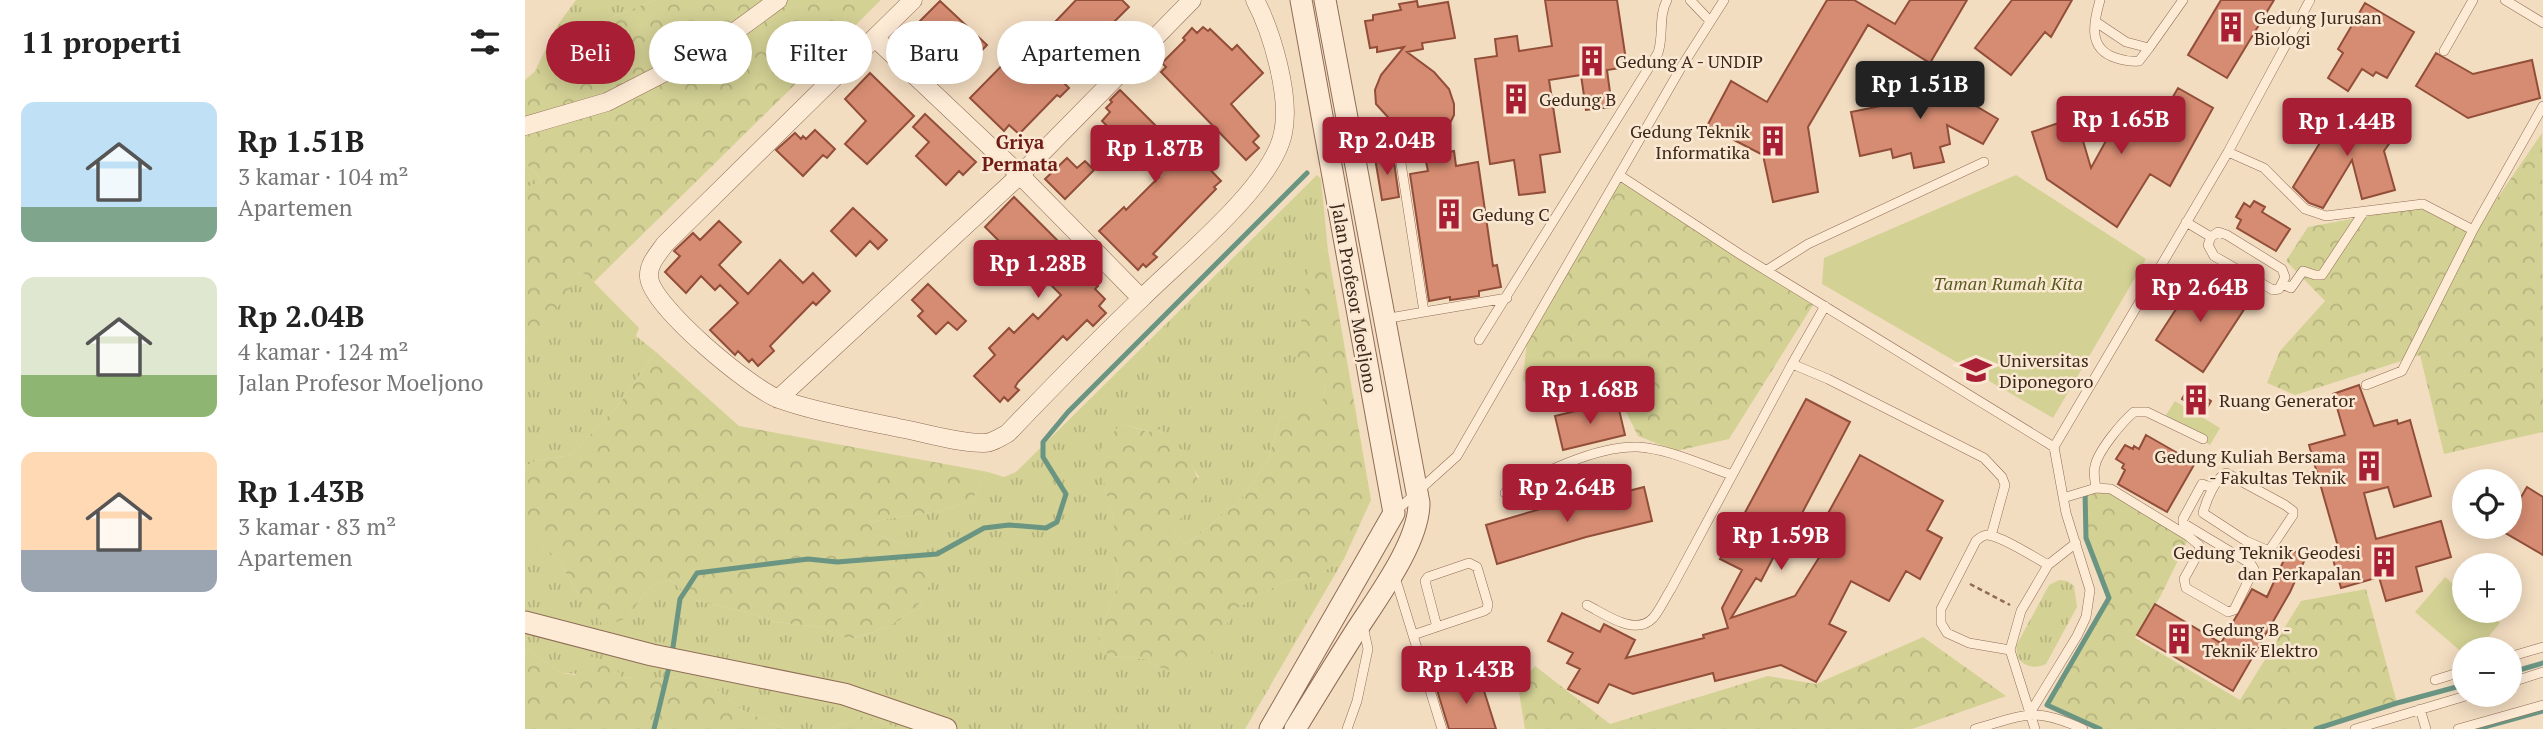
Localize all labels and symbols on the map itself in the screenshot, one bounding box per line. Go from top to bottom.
place label: Gedung Jurusan Biologi [2254,5,2382,50]
building icon: Gedung Jurusan Biologi [2214,10,2248,44]
building icon: Gedung A - UNDIP [1575,44,1609,78]
place label: Gedung A - UNDIP [1615,49,1763,73]
pin: Rp 1.51B [1848,61,1992,121]
building icon: Gedung B [1499,82,1533,116]
place label: Gedung B [1539,87,1616,111]
pin: Rp 1.65B [2049,96,2193,156]
pin: Rp 1.44B [2275,99,2419,158]
pin: Rp 2.04B [1315,118,1459,177]
place label: Gedung Teknik Informatika [1630,119,1751,164]
building icon: Gedung Teknik Informatika [1756,124,1790,158]
pin: Rp 1.87B [1083,125,1227,185]
district label: Griya Permata [982,129,1059,176]
building icon: Gedung C [1432,197,1466,231]
street label: Jalan Profesor Moeljono [1327,201,1384,395]
place label: Gedung C [1472,202,1550,226]
pin: Rp 1.28B [966,240,1110,300]
pin: Rp 2.64B [2128,264,2272,324]
park label: Taman Rumah Kita [1933,271,2083,295]
place label: Universitas Diponegoro [1999,348,2093,393]
school or university icon: Universitas Diponegoro [1959,353,1993,387]
pin: Rp 1.68B [1518,366,1662,426]
building icon: Ruang Generator [2179,383,2213,417]
place label: Ruang Generator [2219,388,2355,412]
place label: Gedung Kuliah Bersama - Fakultas Teknik [2154,444,2347,489]
building icon: Gedung Kuliah Bersama - Fakultas Teknik [2352,449,2386,483]
pin: Rp 2.64B [1495,464,1639,524]
pin: Rp 1.59B [1709,512,1853,572]
place label: Gedung Teknik Geodesi dan Perkapalan [2173,540,2361,585]
building icon: Gedung Teknik Geodesi dan Perkapalan [2367,545,2401,579]
place label: Gedung B - Teknik Elektro [2202,617,2318,662]
building icon: Gedung B - Teknik Elektro [2162,622,2196,656]
pin: Rp 1.43B [1394,646,1538,706]

